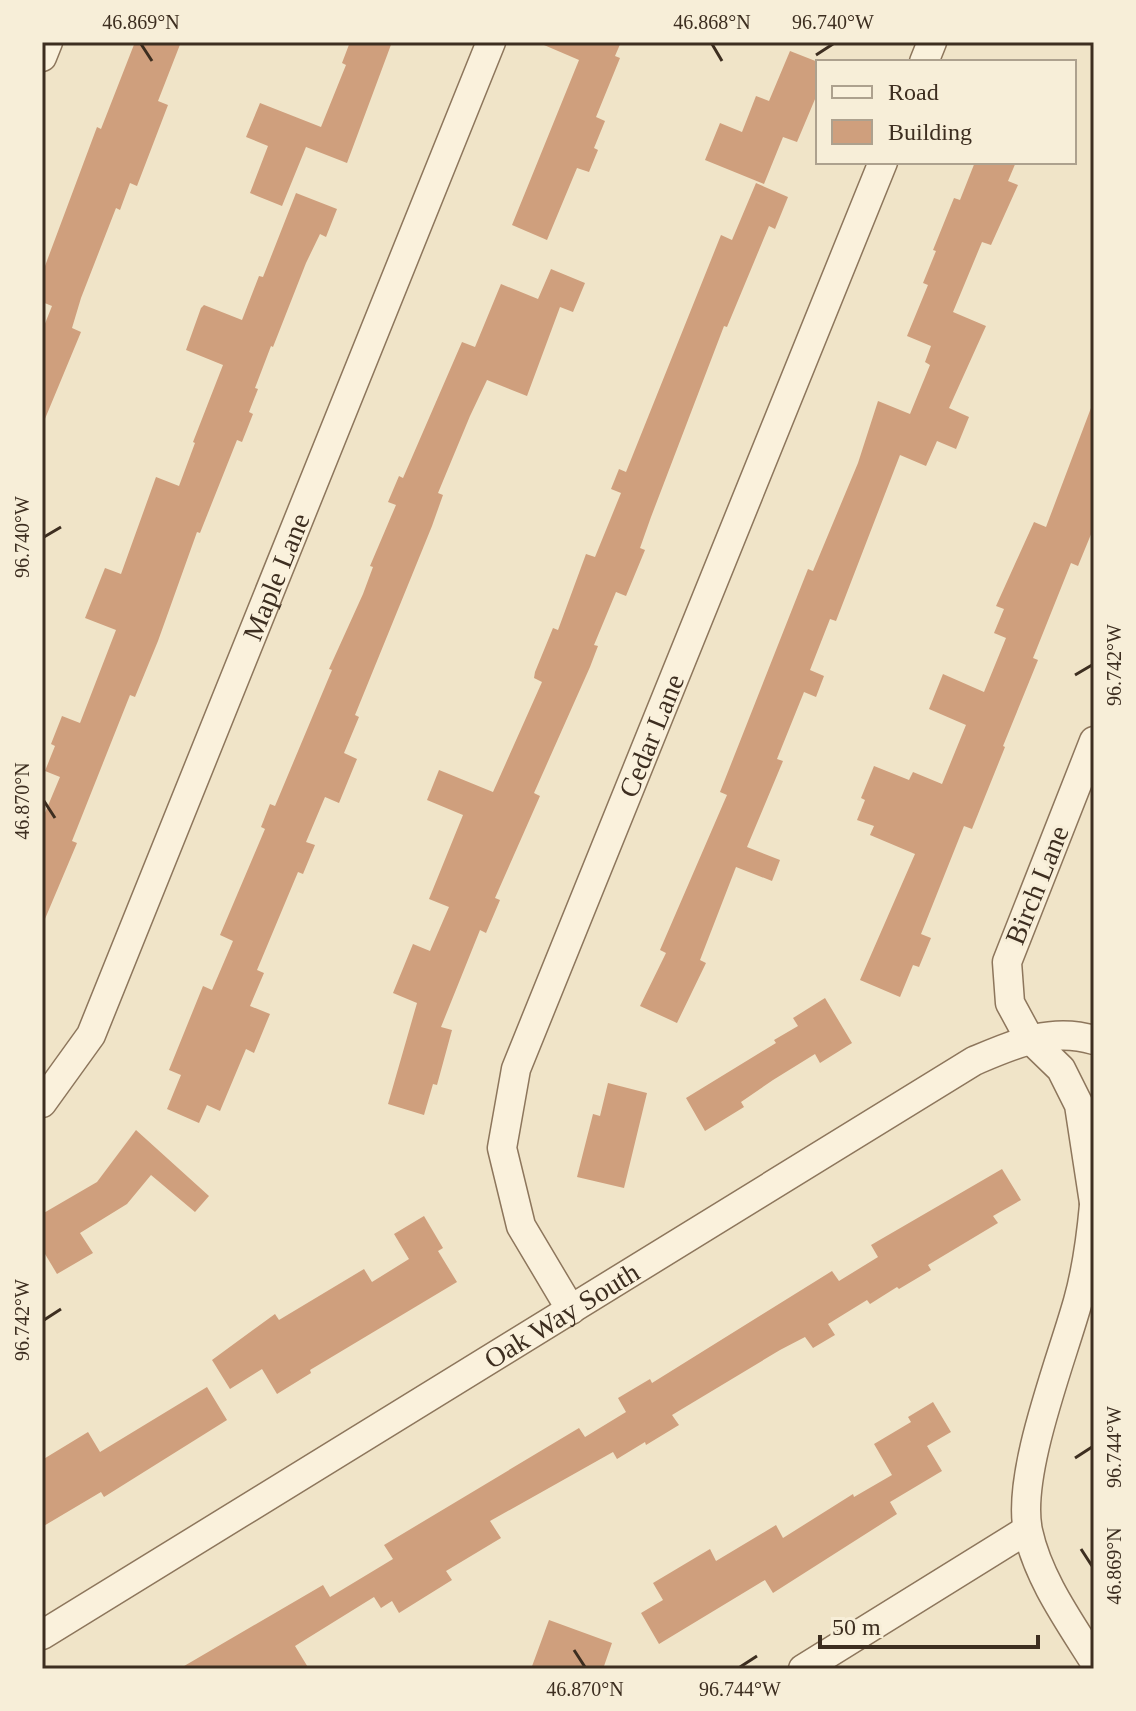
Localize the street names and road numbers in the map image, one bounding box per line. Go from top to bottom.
street label: Maple Lane [236,508,315,645]
street label: Cedar Lane [612,670,690,802]
street label: Birch Lane [999,821,1075,949]
street label: Oak Way South [478,1256,645,1375]

